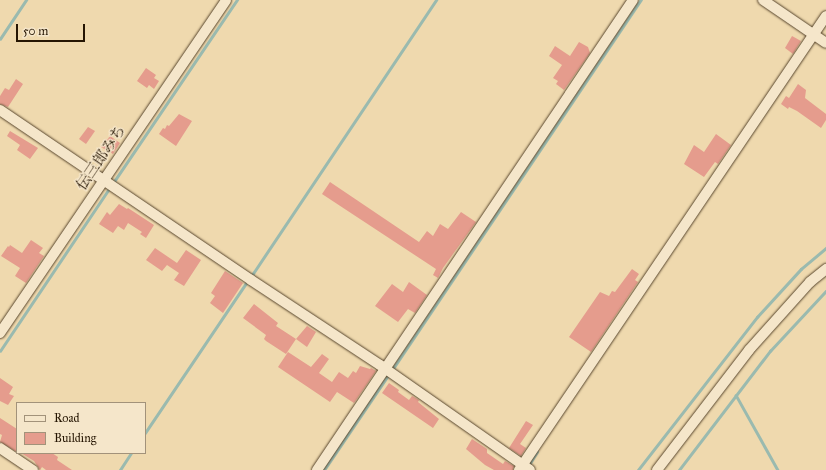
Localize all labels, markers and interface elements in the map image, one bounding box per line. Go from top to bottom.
scale bar [18,16,87,42]
text: 50 m [23,24,48,38]
street label: 伝三郎みち [73,122,129,194]
legend [16,402,146,454]
text: Road [54,411,80,425]
text: Building [54,431,96,445]

